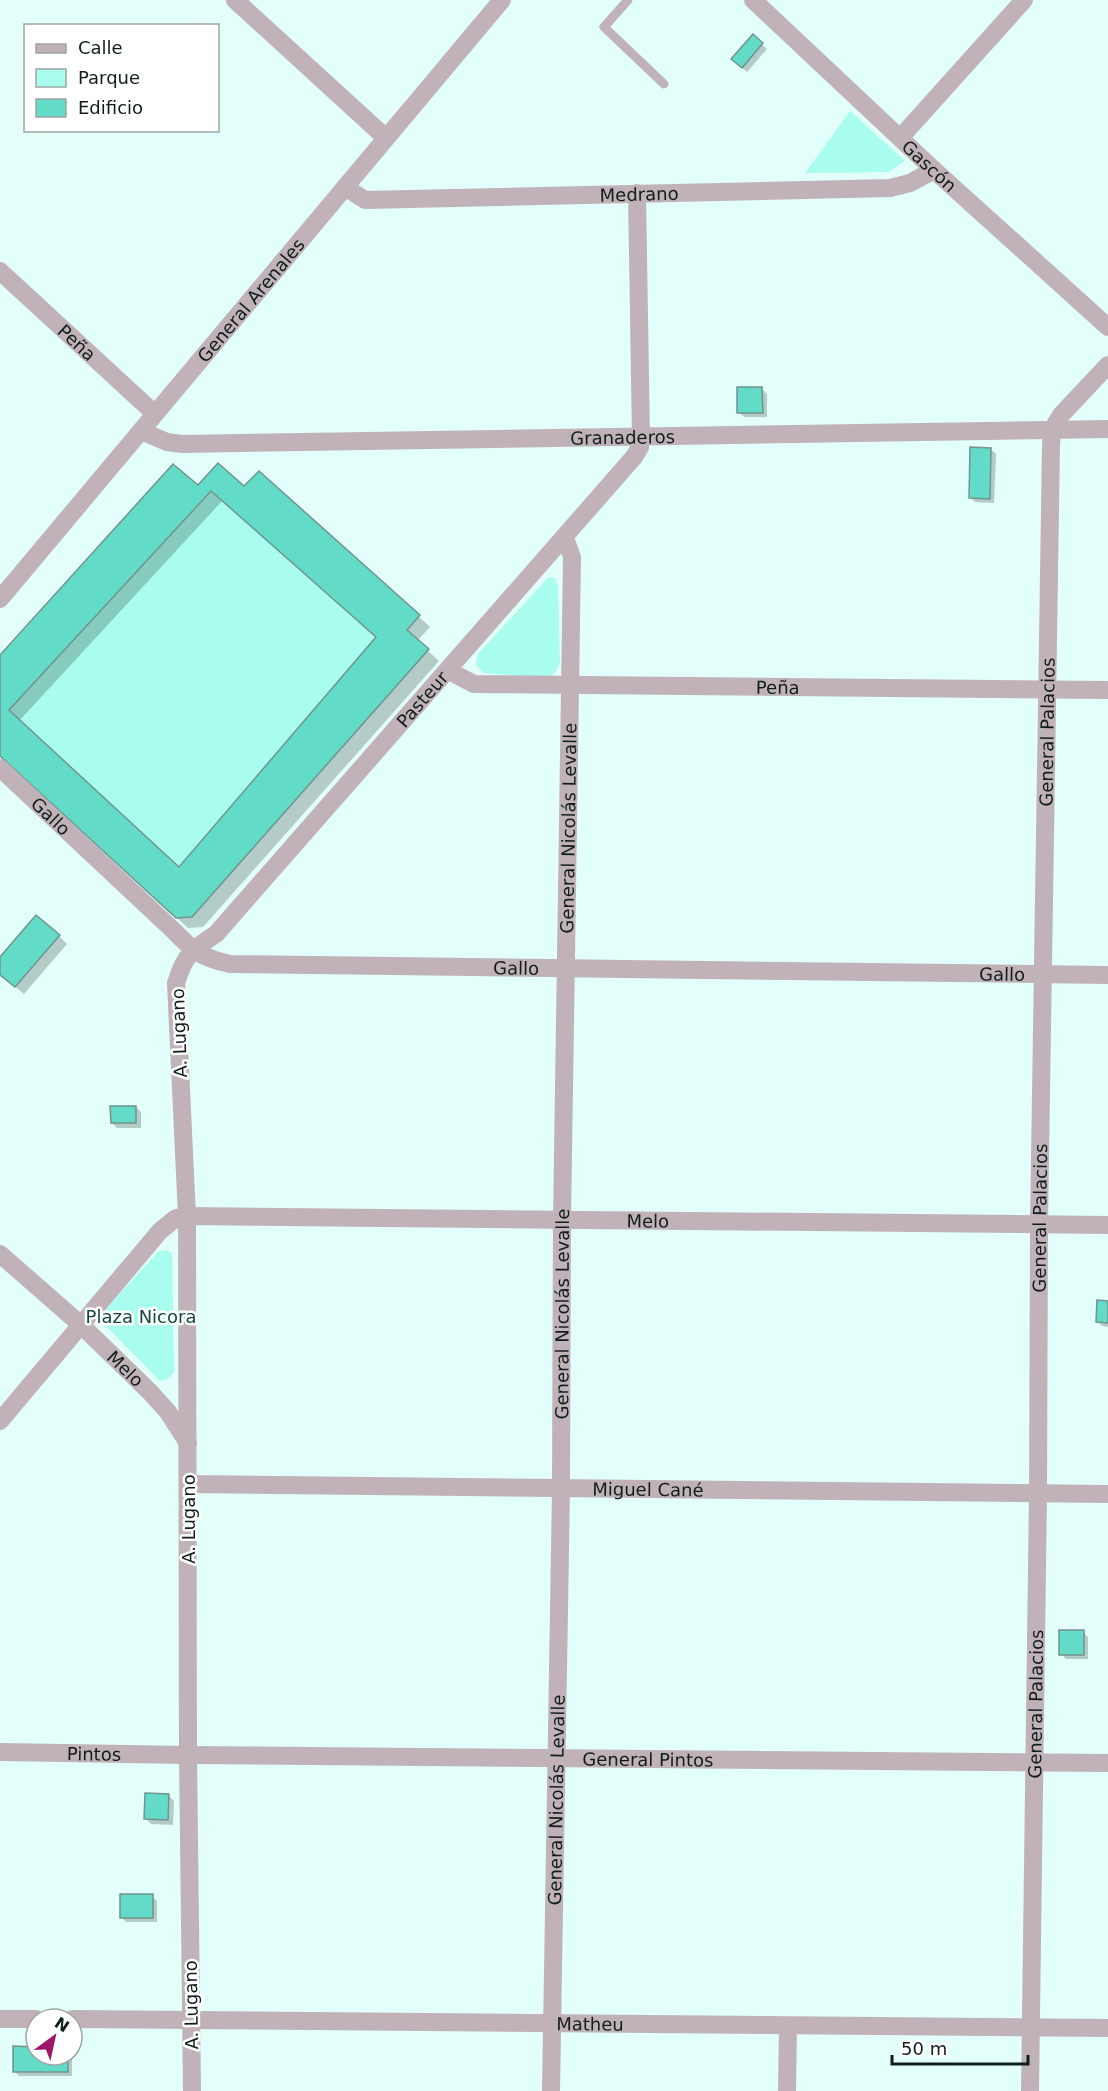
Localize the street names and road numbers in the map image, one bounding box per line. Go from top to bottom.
street label: Gascón [898,135,961,196]
street label: Medrano [599,182,679,205]
street label: General Arenales [193,234,308,366]
street label: Peña [54,320,100,365]
street label: Granaderos [570,426,675,448]
street label: General Palacios [1035,657,1058,807]
street label: Pasteur [392,666,452,731]
street label: Peña [756,676,800,698]
street label: General Nicolás Levalle [556,723,580,934]
street label: Gallo [27,792,75,839]
street label: Gallo [493,957,539,978]
street label: Gallo [979,963,1025,984]
street label: A. Lugano [167,988,191,1078]
street label: General Palacios [1028,1143,1051,1293]
street label: General Nicolás Levalle [551,1208,573,1420]
street label: Melo [626,1210,669,1231]
street label: Melo [103,1346,148,1391]
street label: A. Lugano [178,1474,199,1564]
street label: Miguel Cané [592,1478,704,1500]
street label: General Palacios [1024,1629,1047,1779]
street label: General Nicolás Levalle [544,1694,568,1906]
street label: Pintos [67,1743,121,1764]
street label: General Pintos [582,1748,714,1770]
street label: A. Lugano [180,1960,202,2050]
street label: Matheu [556,2013,624,2034]

